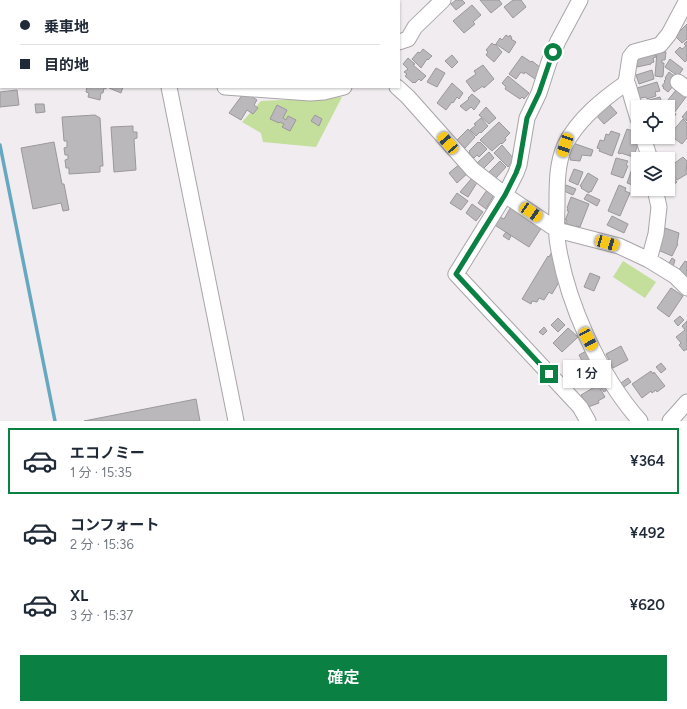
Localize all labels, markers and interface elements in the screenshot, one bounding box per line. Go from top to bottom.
text: 乗車地 [44,18,89,36]
route start [544,43,562,61]
text: 目的地 [44,56,89,74]
map controls [631,100,675,196]
button: locate [631,100,675,144]
car [436,130,460,156]
car [556,132,574,158]
button: layers [631,152,675,196]
car [518,200,544,224]
car [594,234,620,252]
car [577,326,599,352]
callout: 1 分 [563,360,611,388]
route end [540,365,558,383]
text: 1 分 [576,366,598,381]
icon: car [22,443,58,479]
text: エコノミー [70,444,145,462]
text: ¥364 [630,452,665,470]
text: 1 分 · 15:35 [70,465,132,480]
icon: car [22,515,58,551]
text: コンフォート [70,516,160,534]
text: ¥492 [630,524,665,542]
text: 2 分 · 15:36 [70,537,134,552]
icon: car [22,587,58,623]
text: XL [70,587,88,605]
text: ¥620 [630,596,665,614]
text: 3 分 · 15:37 [70,608,133,623]
button: 確定 [20,655,667,701]

